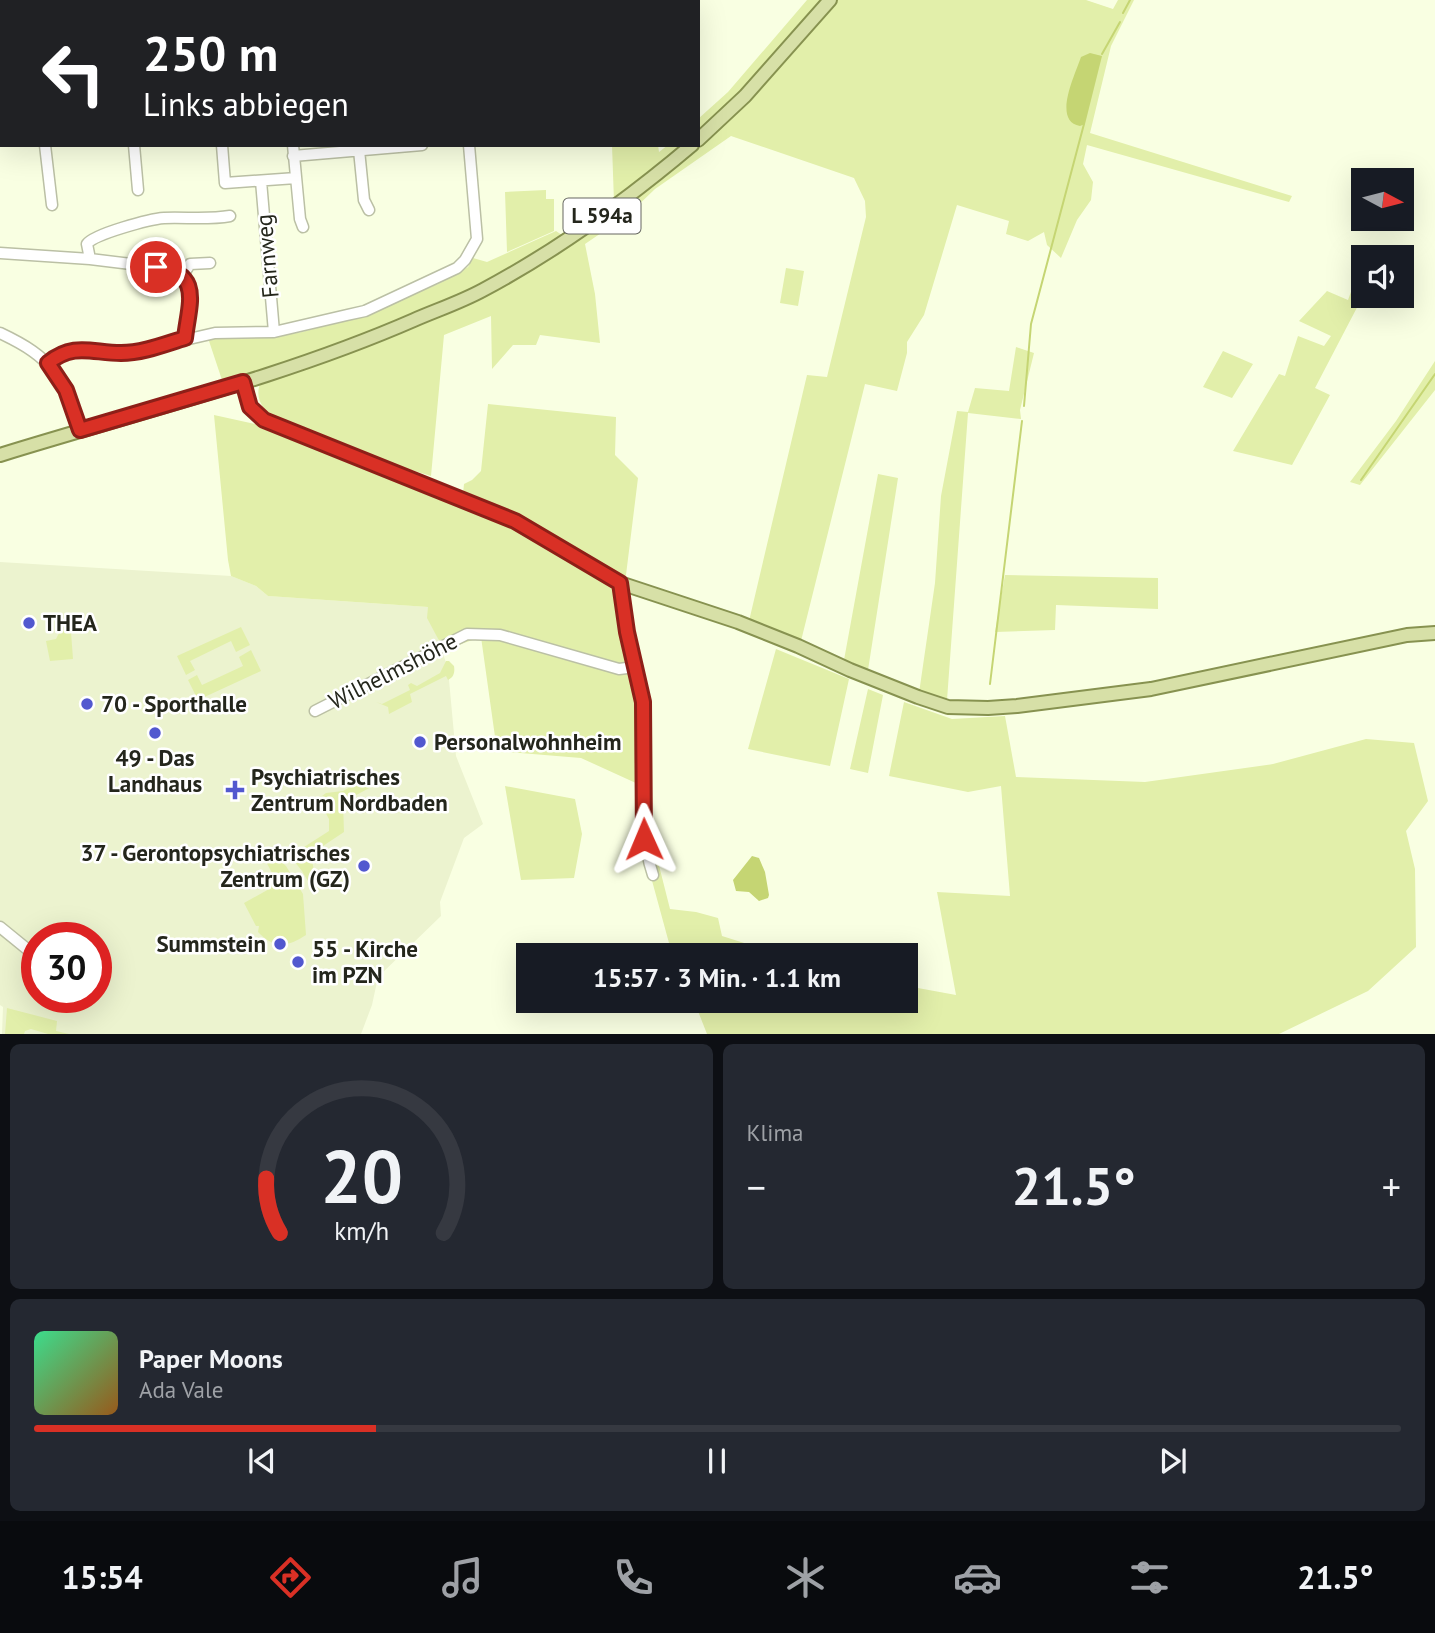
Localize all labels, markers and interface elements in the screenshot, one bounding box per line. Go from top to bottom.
text: 250 m [143,21,278,85]
icon: left [28,28,119,119]
text: Links abbiegen [143,83,349,125]
north arrow [1351,168,1414,231]
map controls [1351,168,1414,308]
road number: L 594a [564,198,640,234]
street label: Farnweg [248,213,285,299]
pin [126,237,186,297]
button: sound [1351,245,1414,308]
icon: arrive [137,248,175,286]
place label: THEA [43,608,97,637]
marker: THEA [21,615,37,631]
street label: Wilhelmshöhe [324,626,462,715]
place label: 70 - Sporthalle [101,689,247,718]
marker: 70 - Sporthalle [79,696,95,712]
marker: 49 - Das Landhaus [147,725,163,741]
place label: Personalwohnheim [434,727,622,756]
marker: Personalwohnheim [412,734,428,750]
place label: 49 - Das Landhaus [108,743,202,798]
place label: Psychiatrisches Zentrum Nordbaden [251,762,448,817]
marker: Psychiatrisches Zentrum Nordbaden [225,780,245,800]
position arrow [607,802,681,876]
place label: 37 - Gerontopsychiatrisches Zentrum (GZ) [81,838,350,893]
marker: 37 - Gerontopsychiatrisches Zentrum (GZ) [356,858,372,874]
speed limit sign: 30 [21,922,112,1013]
place label: Summstein [156,929,266,958]
place label: 55 - Kirche im PZN [312,934,418,989]
marker: Summstein [272,936,288,952]
marker: 55 - Kirche im PZN [290,954,306,970]
text: 15:57 · 3 Min. · 1.1 km [593,961,841,994]
text: Klima [747,1118,804,1147]
text: 20 [320,1129,403,1223]
text: 21.5° [1012,1152,1136,1219]
text: − [747,1162,766,1211]
text: + [1382,1162,1401,1211]
text: km/h [334,1214,389,1246]
text: Paper Moons [139,1342,283,1375]
text: Ada Vale [139,1375,223,1404]
icon: previous [243,1442,281,1480]
icon: pause [698,1442,736,1480]
icon: next [1154,1442,1192,1480]
icon: directions [266,1553,315,1602]
icon: music [438,1553,487,1602]
icon: phone [609,1553,658,1602]
icon: climate [781,1553,830,1602]
icon: car [953,1553,1002,1602]
icon: filters [1125,1553,1174,1602]
text: 15:54 [61,1556,143,1598]
text: 21.5° [1297,1556,1374,1598]

